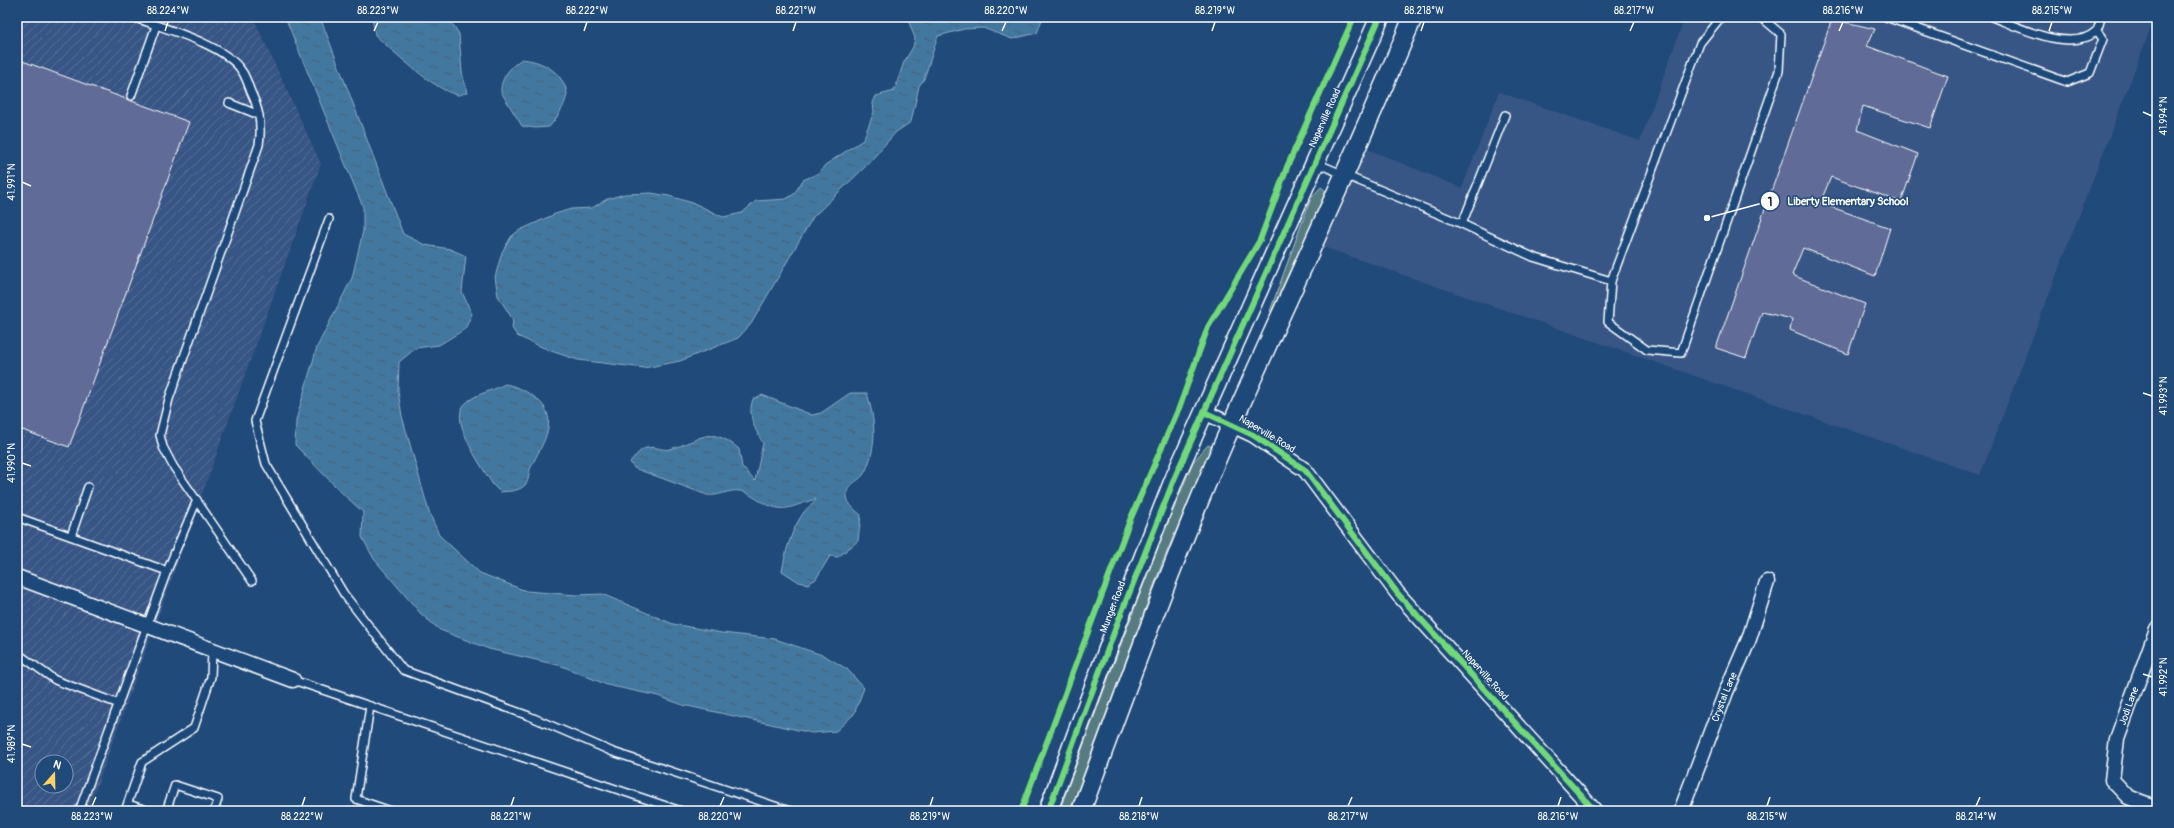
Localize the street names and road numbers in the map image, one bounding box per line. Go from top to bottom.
street label: Naperville Road [1307,86,1343,149]
street label: Naperville Road [1237,413,1297,456]
street label: Munger Road [1098,579,1128,635]
street label: Naperville Road [1459,647,1511,703]
street label: Crystal Lane [1709,670,1740,724]
street label: Jodi Lane [2117,685,2141,727]

